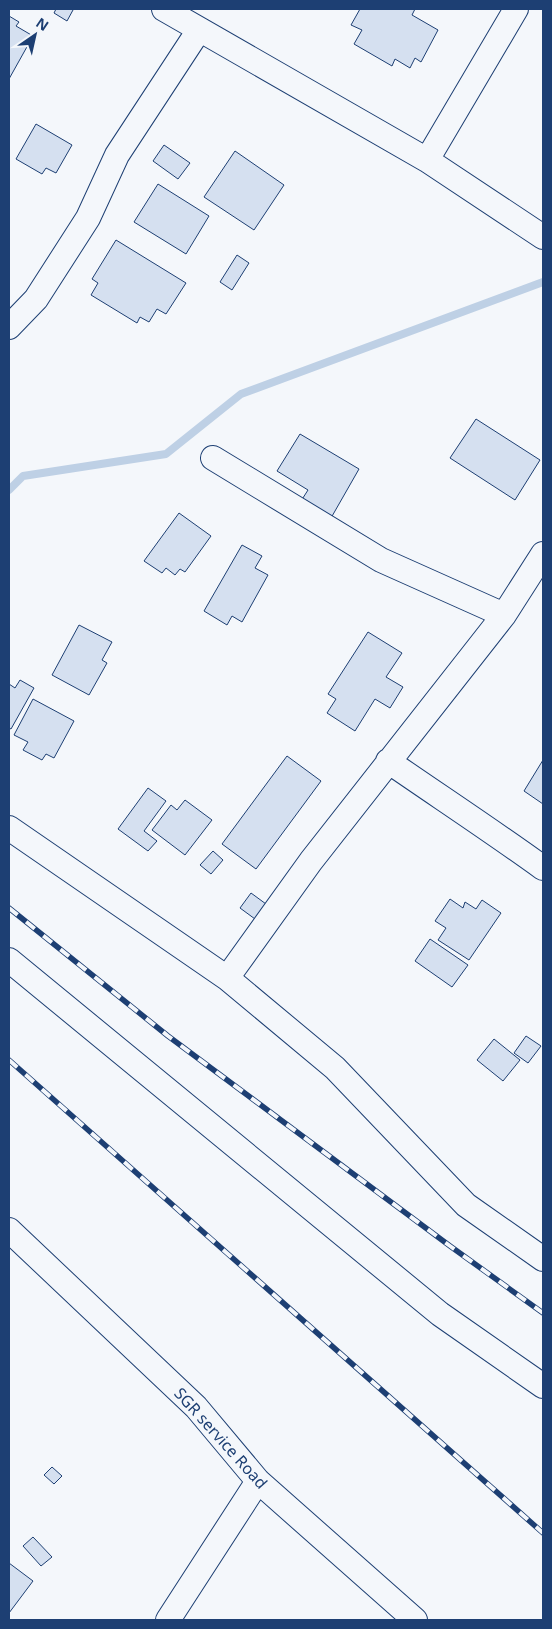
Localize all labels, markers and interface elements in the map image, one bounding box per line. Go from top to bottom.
north arrow [10,10,60,60]
text: N [33,13,53,35]
street label: SGR service Road [170,1383,272,1493]

